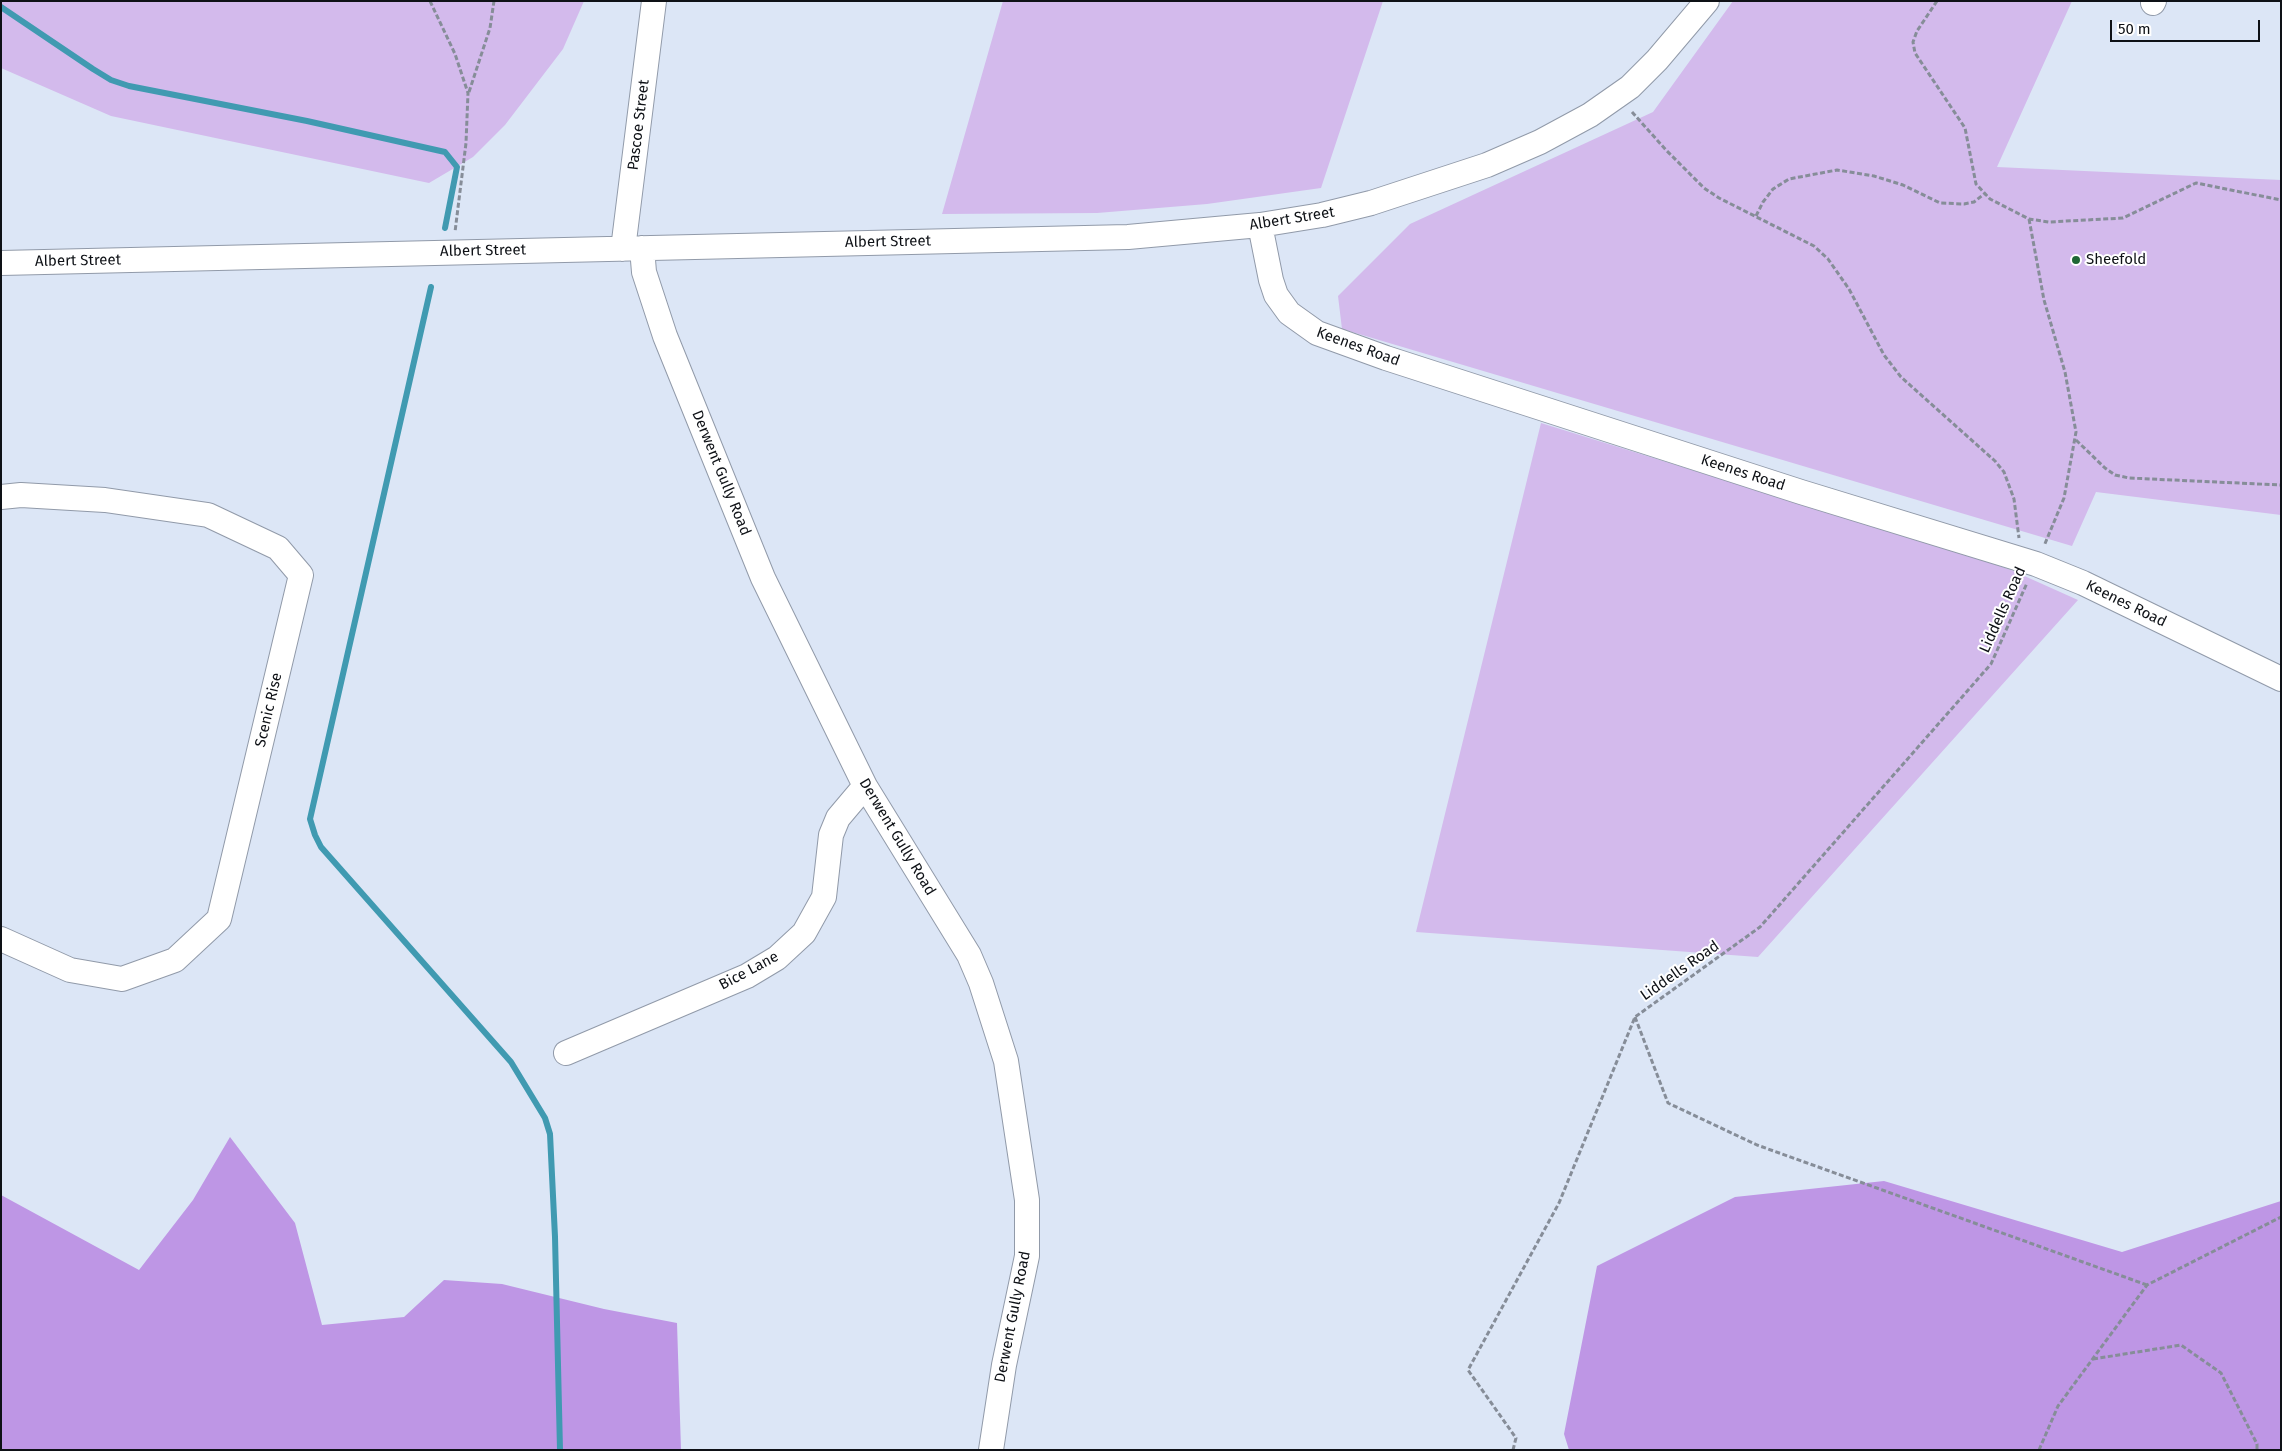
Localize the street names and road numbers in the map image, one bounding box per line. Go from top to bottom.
street label: Pascoe Street [624,79,654,171]
street label: Albert Street [1248,203,1336,235]
street label: Albert Street [845,232,931,252]
street label: Albert Street [440,241,526,261]
street label: Albert Street [35,251,121,271]
street label: Keenes Road [1314,324,1402,370]
street label: Derwent Gully Road [688,408,754,538]
street label: Keenes Road [1699,451,1787,495]
street label: Liddells Road [1976,564,2030,656]
street label: Keenes Road [2083,577,2169,631]
street label: Scenic Rise [252,671,286,749]
street label: Derwent Gully Road [855,775,939,899]
street label: Liddells Road [1637,937,1723,1005]
street label: Bice Lane [716,948,782,994]
street label: Derwent Gully Road [991,1250,1035,1384]

